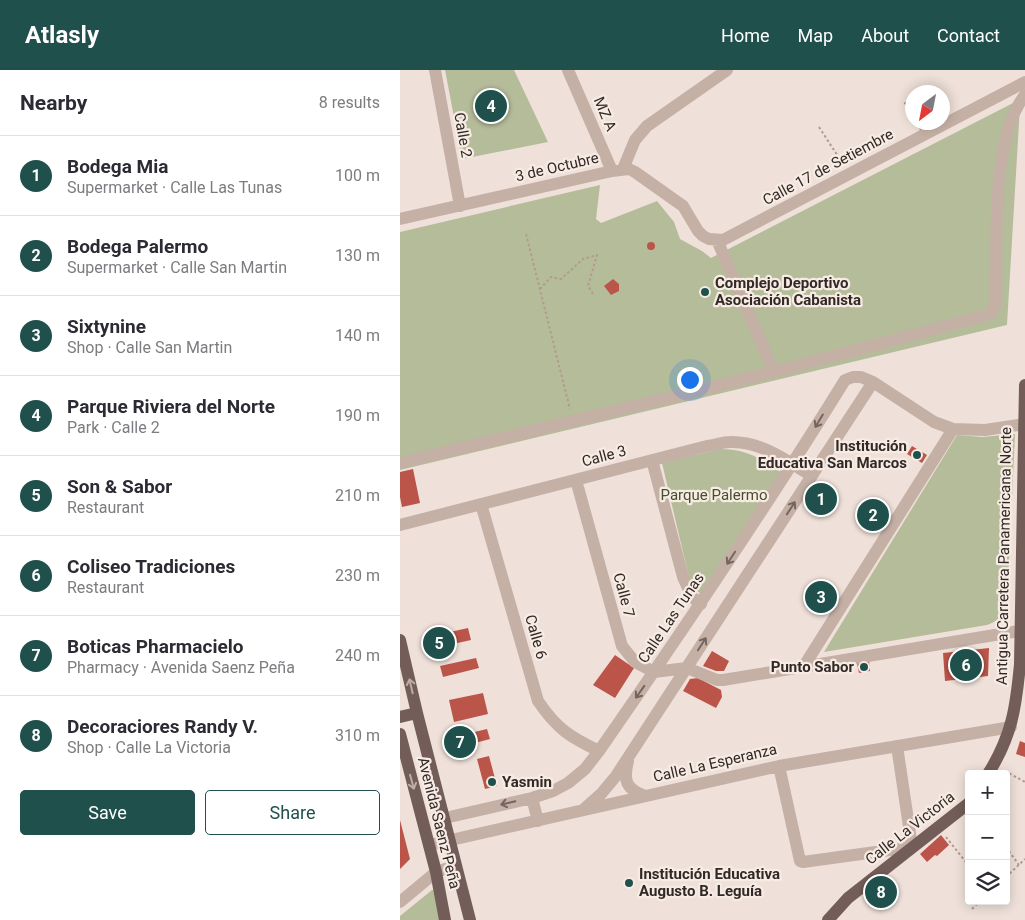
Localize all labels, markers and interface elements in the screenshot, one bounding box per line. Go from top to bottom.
text: Atlasly [25,21,99,49]
text: Home [721,25,770,46]
text: Map [798,25,833,46]
text: About [861,25,909,46]
text: Contact [937,25,1000,46]
north arrow [905,85,950,130]
pin: 4 [475,87,507,125]
text: Nearby [20,91,87,115]
text: 8 results [319,93,380,112]
street label: MZ A [590,94,620,134]
street label: Calle 2 [450,111,476,159]
street label: Calle 17 de Setiembre [760,125,896,209]
street label: 3 de Octubre [514,149,600,185]
text: Bodega Mia [67,155,168,178]
text: 1 [31,166,41,185]
text: 100 m [335,166,380,185]
text: Supermarket · Calle Las Tunas [67,178,282,197]
text: Bodega Palermo [67,235,208,258]
text: 2 [31,246,41,265]
text: 130 m [335,246,380,265]
text: Supermarket · Calle San Martin [67,258,287,277]
place label: Complejo Deportivo Asociación Cabanista [715,274,861,309]
marker: Complejo Deportivo Asociación Cabanista [699,286,711,298]
text: Sixtynine [67,315,146,338]
text: 3 [31,326,41,345]
text: 140 m [335,326,380,345]
text: Shop · Calle San Martin [67,338,232,357]
your location [677,367,703,393]
text: Parque Riviera del Norte [67,395,275,418]
text: 4 [31,406,41,425]
text: 190 m [335,406,380,425]
one-way arrow [814,414,824,428]
text: Park · Calle 2 [67,418,160,437]
street label: Antigua Carretera Panamericana Norte [993,427,1015,685]
place label: Institución Educativa San Marcos [758,437,907,472]
street label: Calle 3 [580,441,628,471]
marker: Institución Educativa San Marcos [911,449,923,461]
text: Son & Sabor [67,475,172,498]
pin: 1 [805,480,837,518]
text: 5 [31,486,41,505]
text: 210 m [335,486,380,505]
park label: Parque Palermo [661,486,767,504]
pin: 2 [857,496,889,534]
text: Restaurant [67,498,144,517]
one-way arrow [786,501,796,515]
one-way arrow [726,550,736,564]
text: Coliseo Tradiciones [67,555,235,578]
text: 6 [31,566,41,585]
text: 230 m [335,566,380,585]
street label: Calle Las Tunas [634,569,708,667]
street label: Calle 7 [609,571,639,619]
text: Restaurant [67,578,144,597]
pin: 3 [805,578,837,616]
street label: Calle 6 [521,613,551,661]
pin: 5 [423,624,455,662]
text: Boticas Pharmacielo [67,635,243,658]
one-way arrow [697,637,707,651]
text: 7 [31,646,41,665]
text: 240 m [335,646,380,665]
pin: 6 [950,646,982,684]
text: Pharmacy · Avenida Saenz Peña [67,658,295,677]
place label: Punto Sabor [771,658,855,676]
marker: Punto Sabor [858,661,870,673]
one-way arrow [406,679,415,695]
one-way arrow [635,685,645,699]
text: Decoraciores Randy V. [67,715,258,738]
pin: 7 [444,723,476,761]
text: 8 [31,726,41,745]
text: 310 m [335,726,380,745]
text: Shop · Calle La Victoria [67,738,231,757]
street label: Calle La Esperanza [651,740,779,786]
street label: Avenida Saenz Peña [414,755,464,891]
map controls [965,770,1010,905]
button: + [965,770,1010,815]
one-way arrow [408,773,418,789]
place label: Yasmin [502,773,552,791]
marker: Yasmin [486,776,498,788]
street label: Calle La Victoria [862,788,958,868]
button: Save [20,790,195,835]
button: Share [205,790,380,835]
one-way arrow [501,799,517,808]
button: − [965,815,1010,860]
button: layers [965,860,1010,905]
place label: Institución Educativa Augusto B. Leguía [639,865,780,900]
pin: 8 [865,873,897,911]
marker: Institución Educativa Augusto B. Leguía [623,877,635,889]

